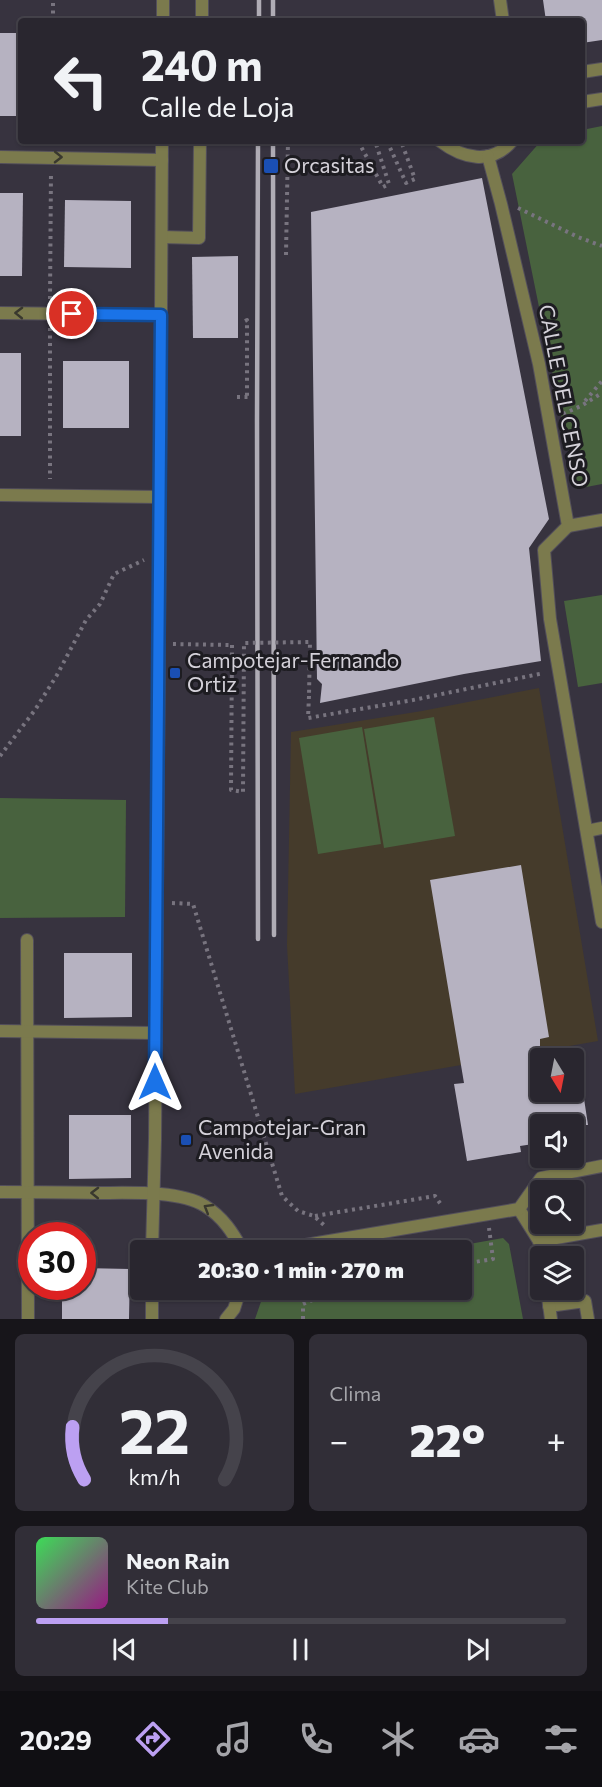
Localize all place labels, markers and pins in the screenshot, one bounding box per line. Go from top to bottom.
place label: Orcasitas [284,152,375,177]
marker: Orcasitas [262,157,280,175]
pin [46,288,97,339]
place label: Campotejar-Fernando Ortiz [187,647,399,696]
marker: Campotejar-Fernando Ortiz [168,666,182,680]
place label: Campotejar-Gran Avenida [198,1114,366,1163]
marker: Campotejar-Gran Avenida [179,1133,193,1147]

